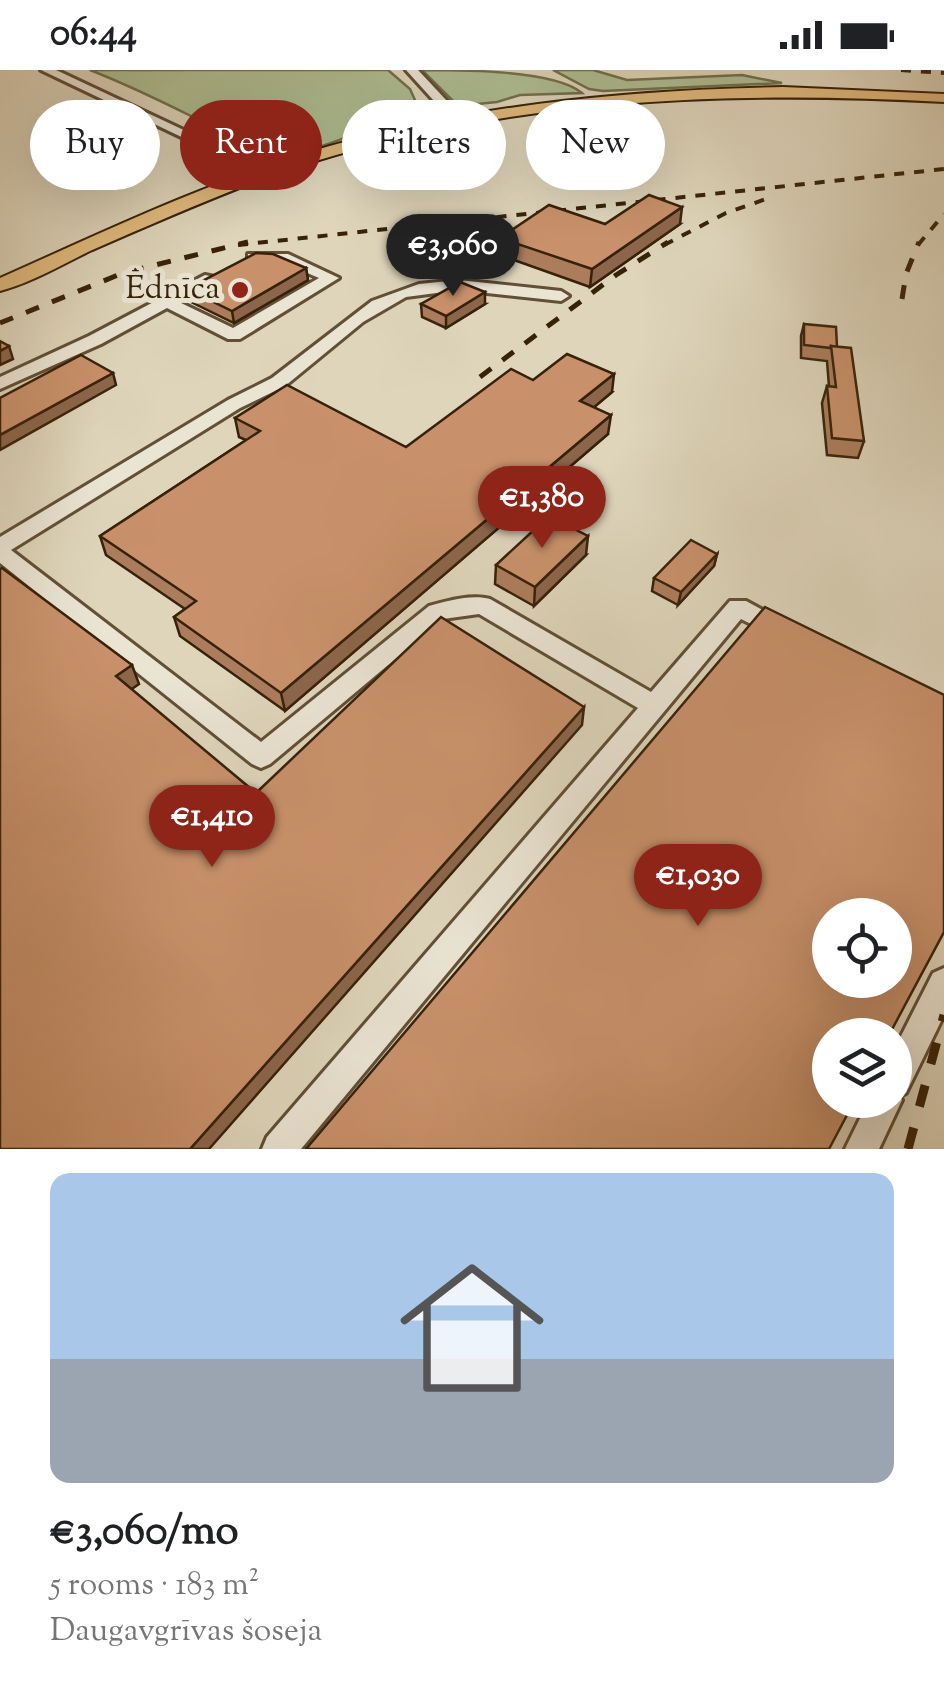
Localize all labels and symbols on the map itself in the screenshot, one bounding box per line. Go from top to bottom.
pin: €3,060 [372,214,534,299]
place label: Ēdnīca [126,267,220,313]
marker: Ēdnīca [229,279,251,301]
pin: €1,380 [461,466,623,551]
pin: €1,410 [131,785,293,870]
pin: €1,030 [617,844,779,929]

